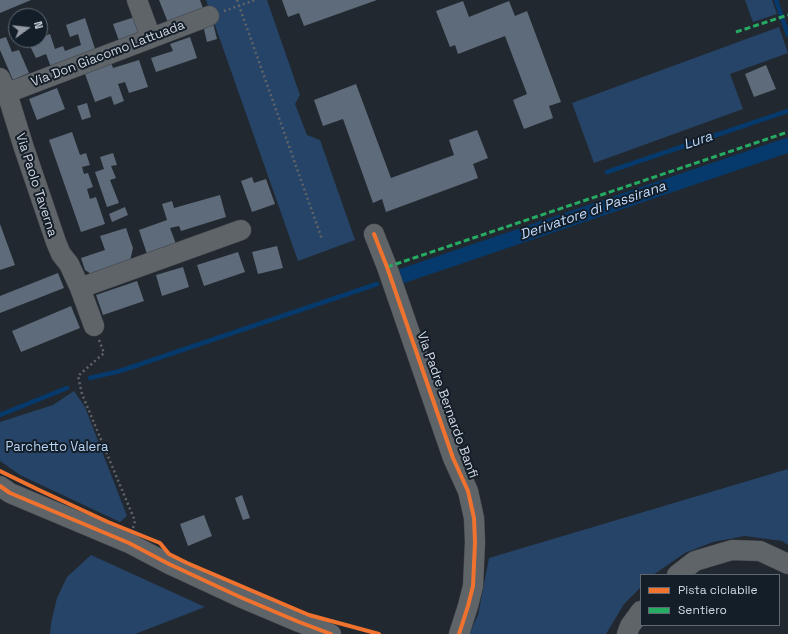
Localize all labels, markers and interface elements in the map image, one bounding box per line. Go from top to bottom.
north arrow [8,8,48,48]
street label: Via Don Giacomo Lattuada [29,17,187,91]
text: N [31,20,46,31]
water label: Lura [681,128,715,154]
street label: Via Paolo Taverna [12,131,60,239]
water label: Derivatore di Passirana [518,178,668,244]
street label: Via Padre Bernardo Banfi [413,330,481,480]
park label: Parchetto Valera [6,439,108,455]
legend [640,574,780,626]
text: Pista ciclabile [678,582,758,598]
text: Sentiero [678,602,727,618]

